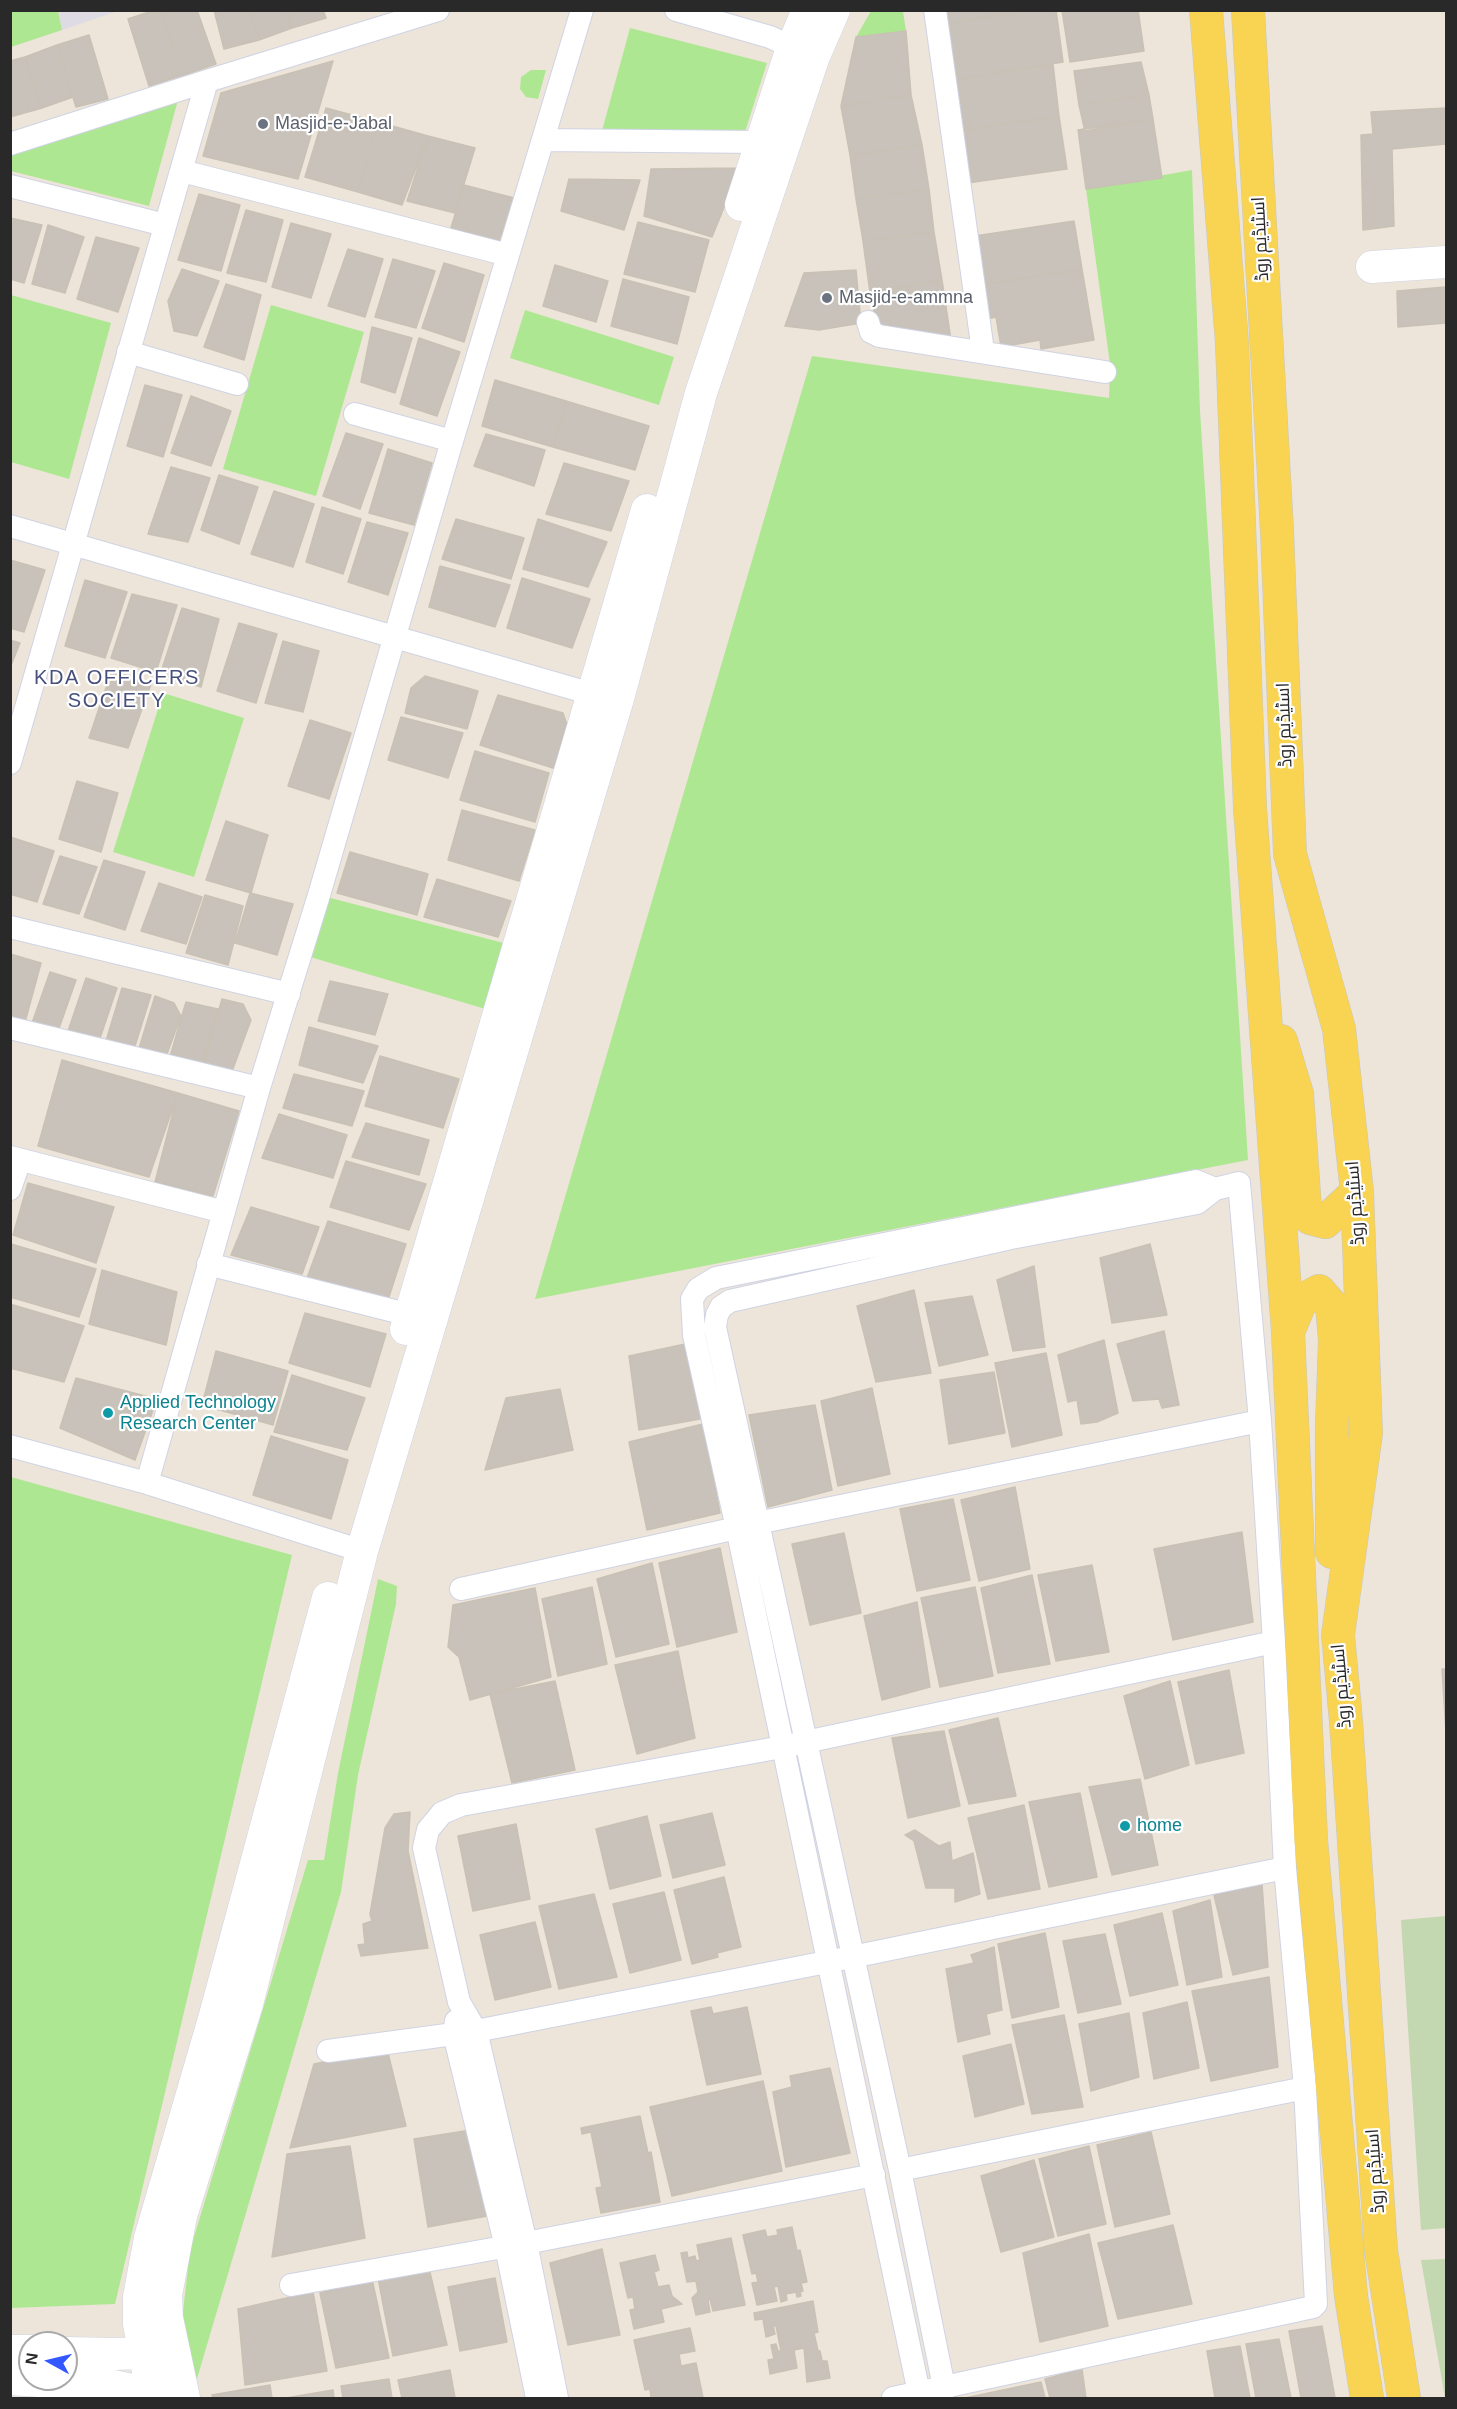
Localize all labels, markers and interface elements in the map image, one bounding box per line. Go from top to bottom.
place label: Masjid-e-Jabal [275,113,392,135]
marker: Masjid-e-Jabal [256,117,270,131]
street label: اسٹیڈیم روڈ [1248,196,1274,282]
place label: Masjid-e-ammna [839,287,973,309]
marker: Masjid-e-ammna [820,291,834,305]
district label: KDA OFFICERS SOCIETY [34,666,200,713]
street label: اسٹیڈیم روڈ [1273,682,1297,768]
street label: اسٹیڈیم روڈ [1342,1160,1370,1246]
place label: Applied Technology Research Center [120,1392,276,1434]
marker: Applied Technology Research Center [101,1406,115,1420]
street label: اسٹیڈیم روڈ [1328,1643,1356,1729]
place label: home [1137,1815,1182,1837]
marker: home [1118,1819,1132,1833]
street label: اسٹیڈیم روڈ [1362,2128,1390,2214]
north arrow [18,2331,78,2391]
text: N [22,2352,41,2366]

